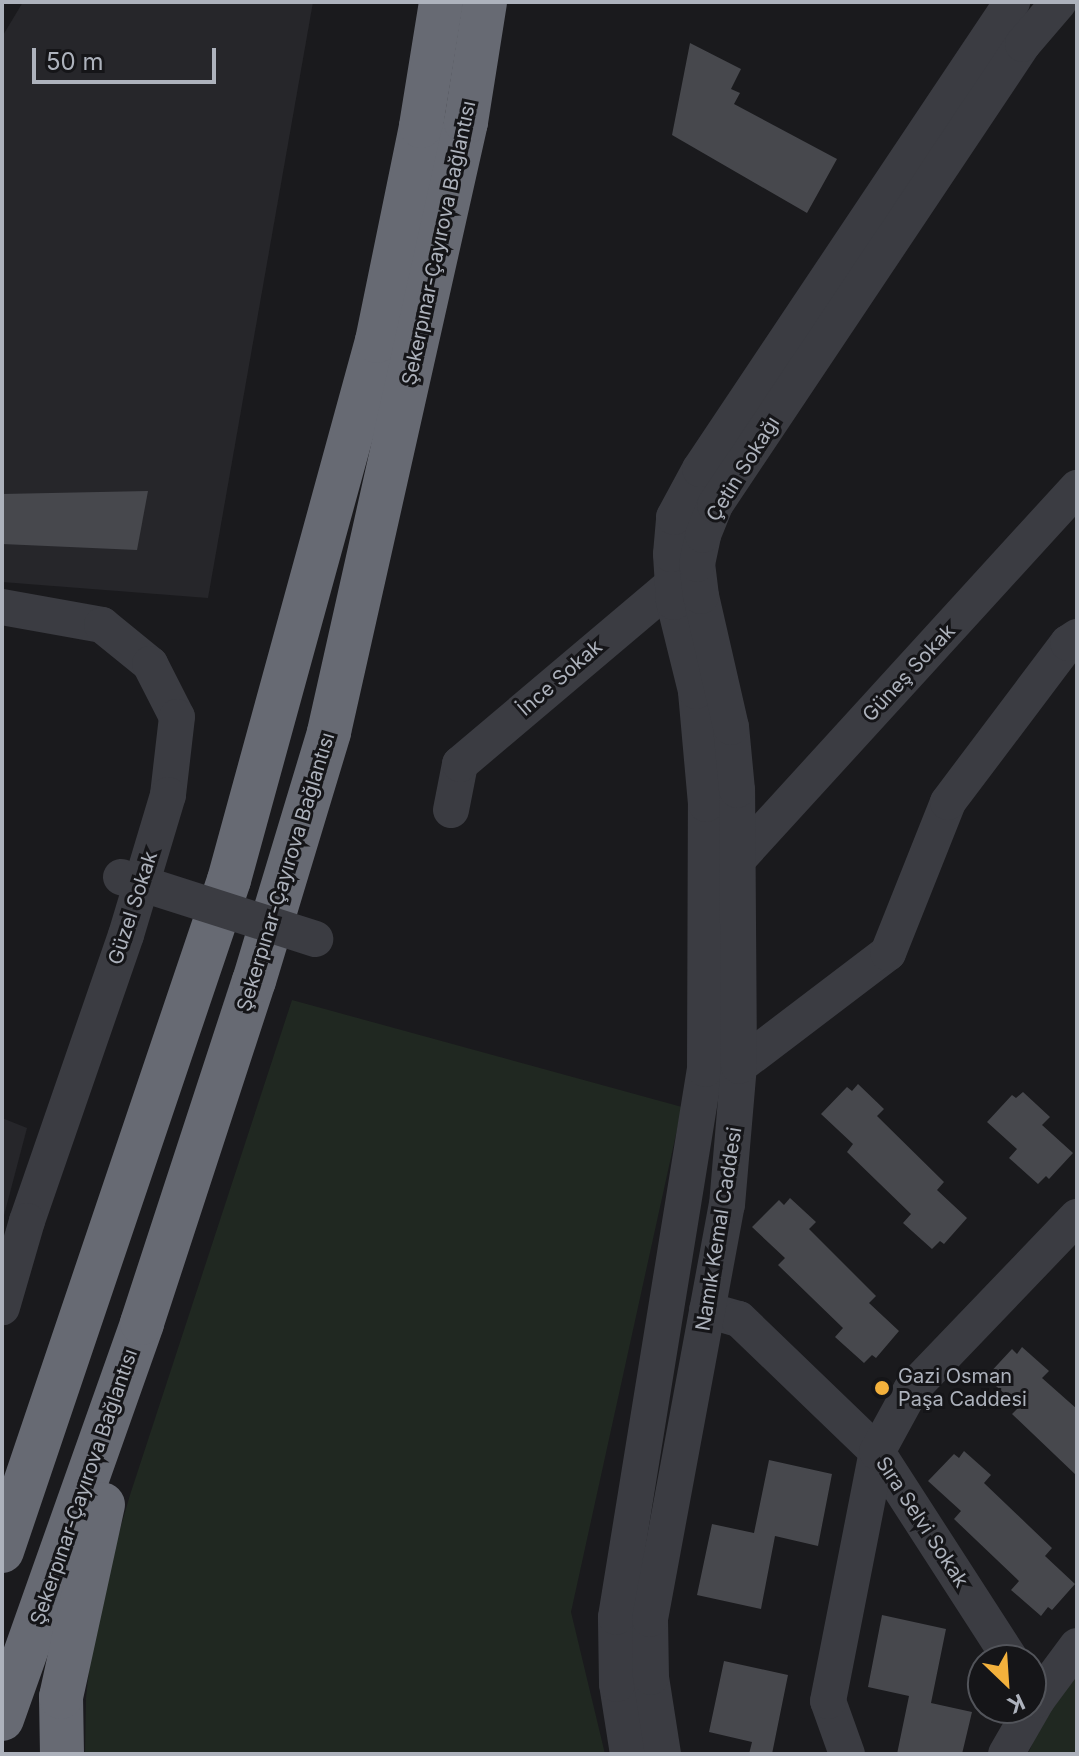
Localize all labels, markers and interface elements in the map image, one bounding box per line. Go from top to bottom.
scale bar [36,32,220,82]
text: 50 m [46,47,104,76]
street label: Şekerpınar-Çayırova Bağlantısı [397,99,481,387]
street label: Çetin Sokağı [701,412,785,526]
street label: Güneş Sokak [858,619,960,727]
street label: İnce Sokak [513,635,607,721]
street label: Şekerpınar-Çayırova Bağlantısı [232,730,340,1014]
street label: Güzel Sokak [103,848,163,968]
street label: Namık Kemal Caddesi [691,1125,747,1333]
street label: Şekerpınar-Çayırova Bağlantısı [25,1346,143,1628]
place label: Gazi Osman Paşa Caddesi [898,1364,1027,1411]
marker: Gazi Osman Paşa Caddesi [873,1379,891,1397]
street label: Sıra Selvi Sokak [871,1452,973,1592]
north arrow [967,1644,1047,1724]
text: K [1004,1689,1029,1719]

